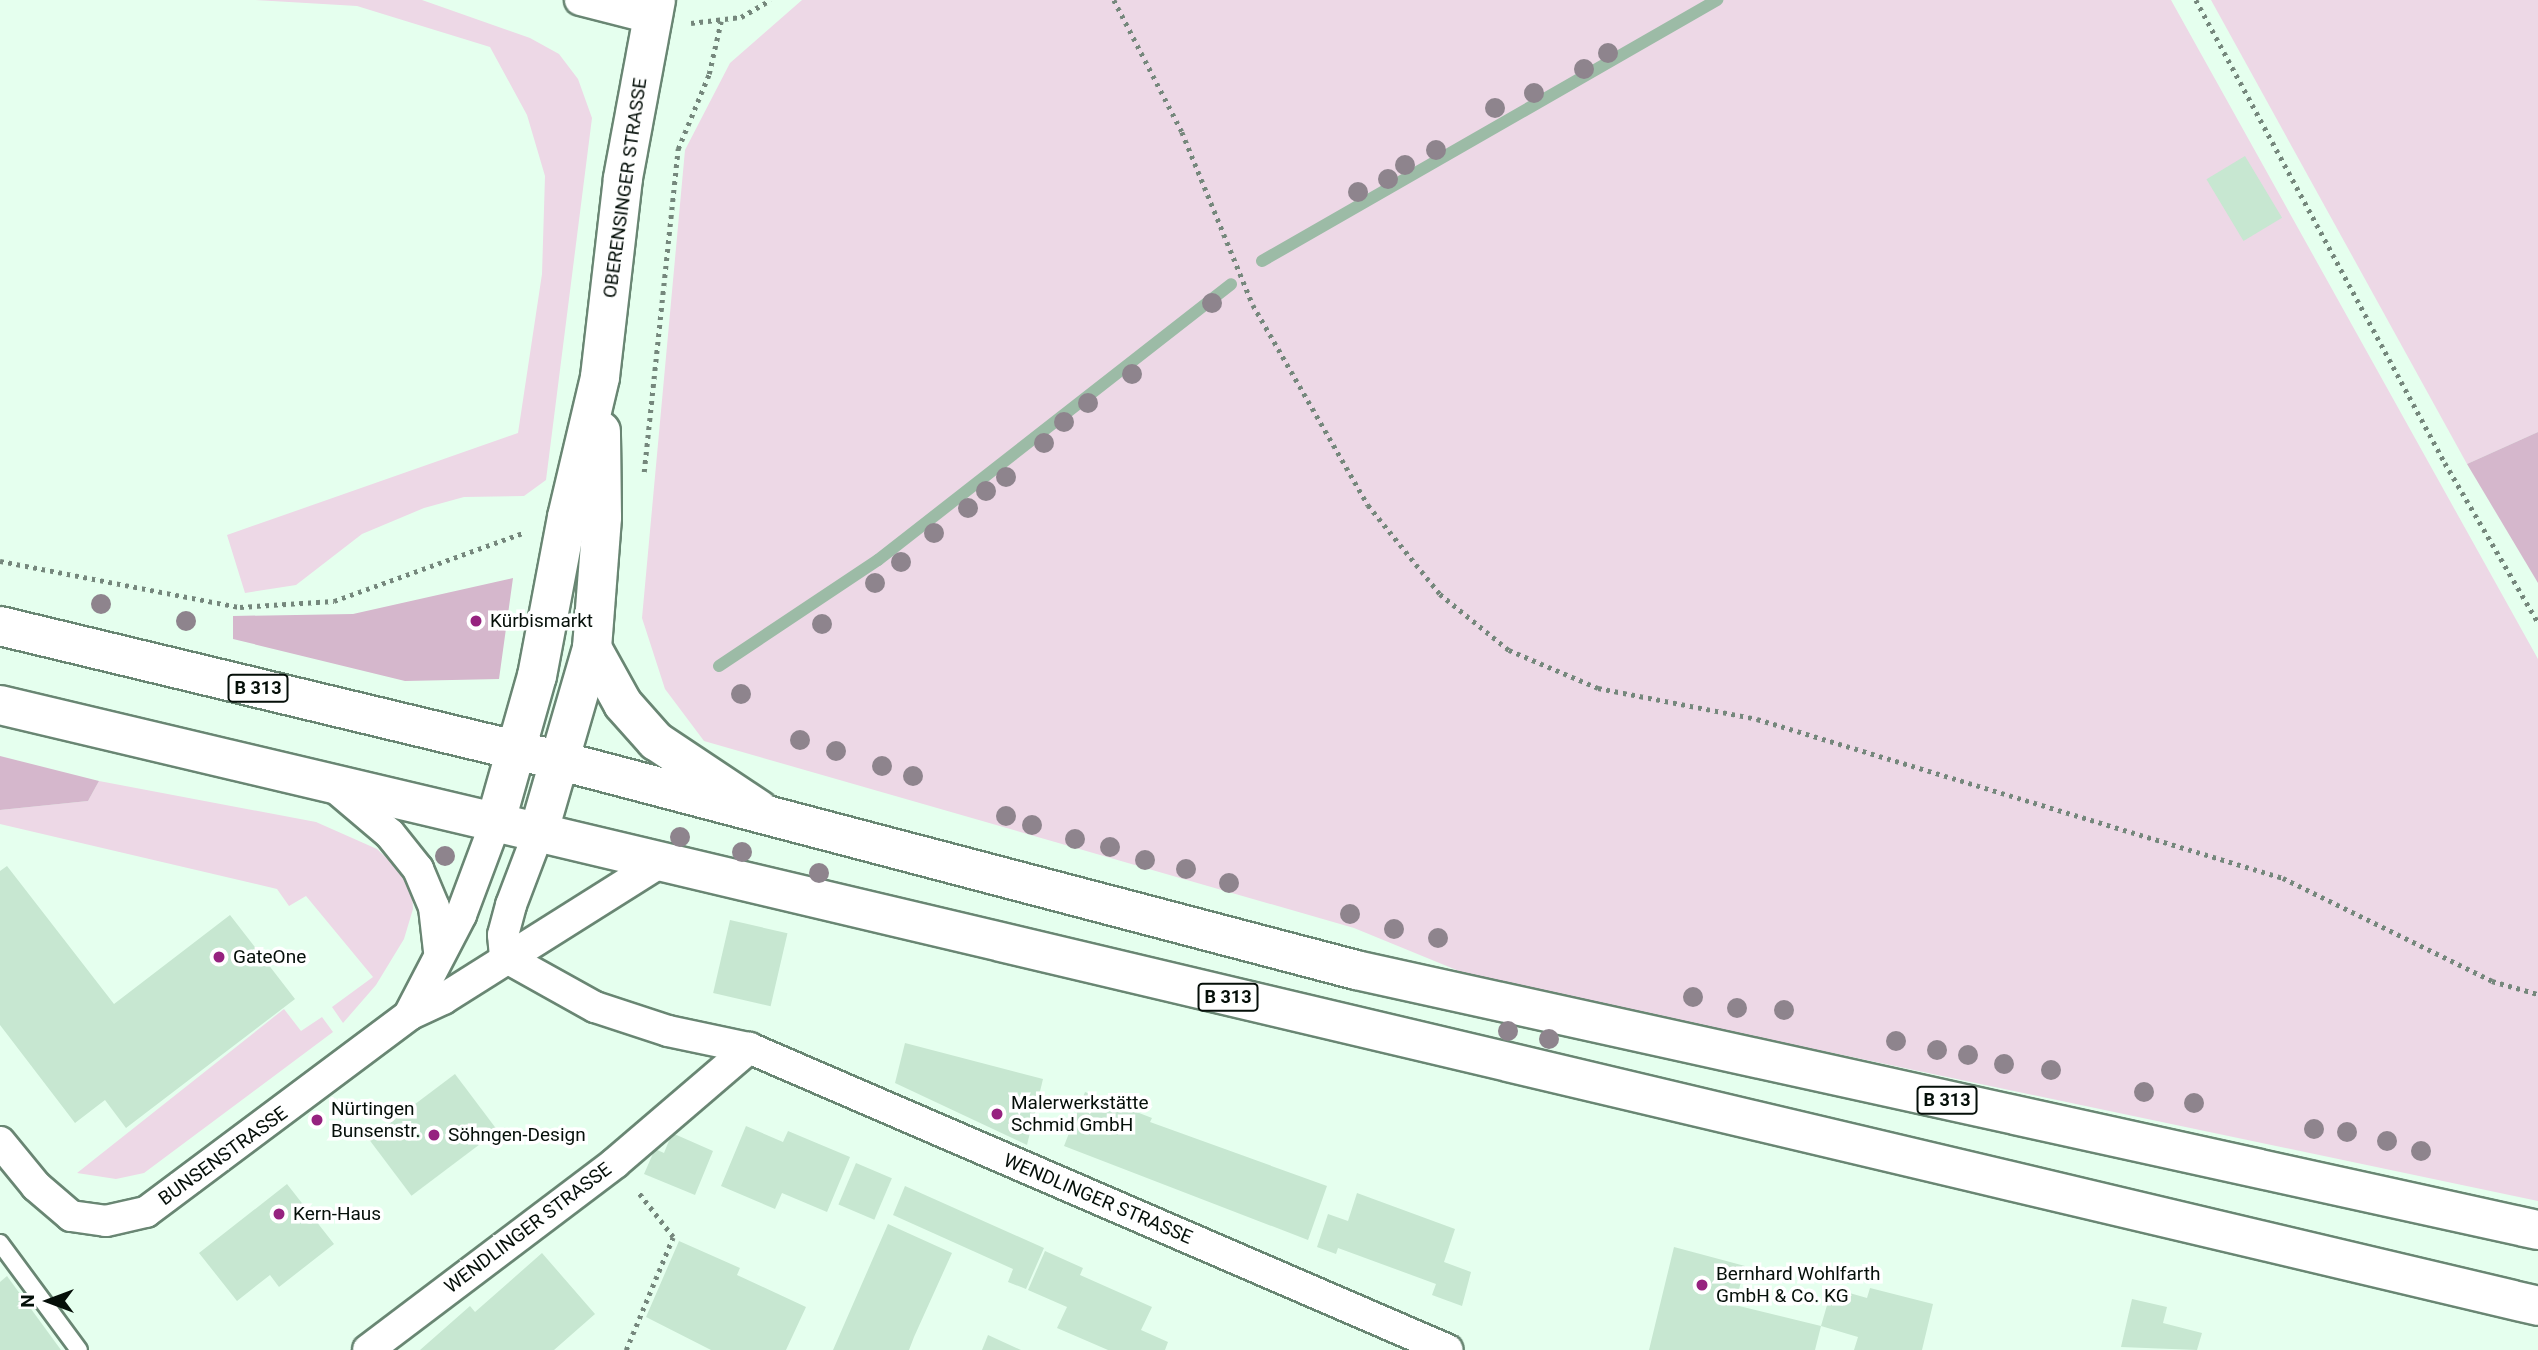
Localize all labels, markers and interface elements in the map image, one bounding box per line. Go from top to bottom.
street label: OBERENSINGER STRASSE [598,76,652,300]
place label: Kürbismarkt [490,610,593,632]
marker: Kürbismarkt [468,613,484,629]
road number: B 313 [226,674,290,702]
place label: GateOne [233,946,306,968]
marker: GateOne [211,949,227,965]
road number: B 313 [1196,982,1260,1012]
road number: B 313 [1916,1086,1979,1114]
place label: Malerwerkstätte Schmid GmbH [1011,1092,1148,1136]
place label: Nürtingen Bunsenstr. [331,1098,421,1142]
street label: BUNSENSTRASSE [154,1102,292,1210]
marker: Malerwerkstätte Schmid GmbH [989,1106,1005,1122]
marker: Nürtingen Bunsenstr. [309,1112,325,1128]
place label: Söhngen-Design [448,1124,586,1146]
marker: Söhngen-Design [426,1127,442,1143]
street label: WENDLINGER STRASSE [1000,1149,1196,1249]
street label: WENDLINGER STRASSE [440,1158,616,1298]
place label: Kern-Haus [293,1203,381,1225]
marker: Kern-Haus [271,1206,287,1222]
place label: Bernhard Wohlfarth GmbH & Co. KG [1716,1263,1880,1307]
north arrow [14,1266,84,1336]
marker: Bernhard Wohlfarth GmbH & Co. KG [1694,1277,1710,1293]
text: N [16,1294,39,1308]

